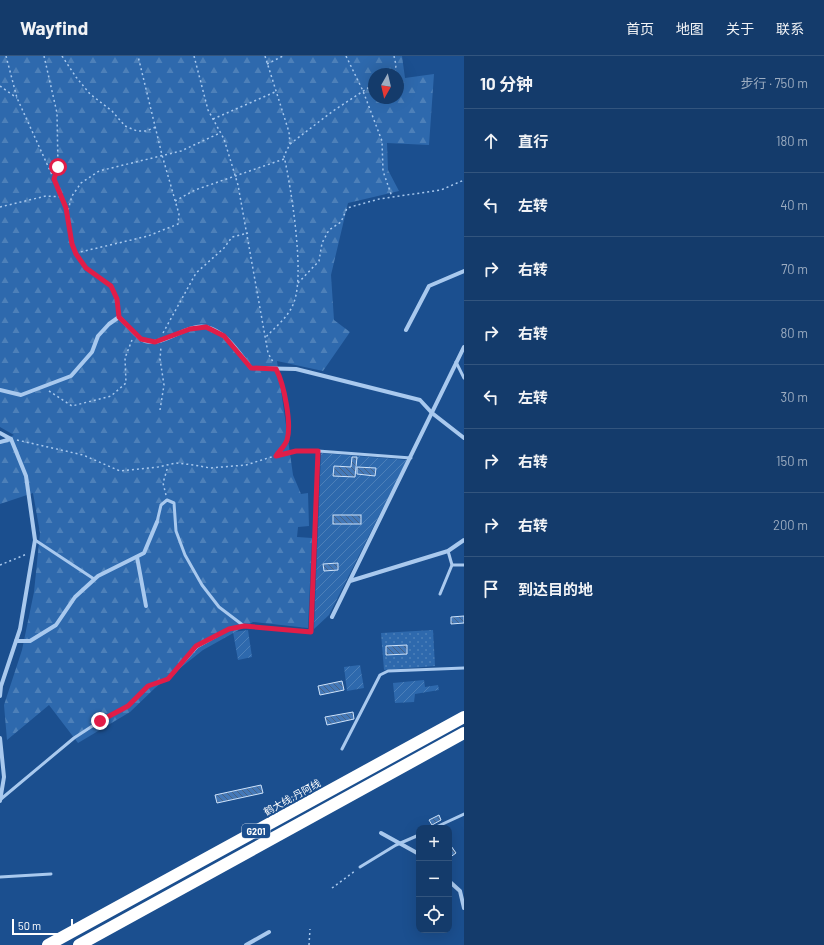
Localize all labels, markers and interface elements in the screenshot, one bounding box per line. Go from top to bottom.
text: Wayfind [20,16,88,39]
text: 首页 [626,20,654,37]
text: 地图 [676,20,704,37]
text: 关于 [726,20,754,37]
text: 联系 [776,20,804,37]
north arrow [368,68,404,104]
text: 10 分钟 [480,73,533,93]
text: 步行 · 750 m [741,75,808,91]
icon: ahead [480,130,502,152]
text: 直行 [518,132,548,150]
text: 180 m [776,133,808,149]
route start [49,158,67,176]
icon: left [480,194,502,216]
text: 左转 [518,196,548,214]
text: 40 m [780,197,808,213]
icon: right [480,258,502,280]
text: 右转 [518,260,548,278]
text: 70 m [781,261,808,277]
icon: right [480,322,502,344]
text: 右转 [518,324,548,342]
text: 80 m [781,325,808,341]
icon: left [480,386,502,408]
text: 左转 [518,388,548,406]
text: 30 m [781,389,808,405]
icon: right [480,450,502,472]
text: 右转 [518,452,548,470]
text: 150 m [776,453,808,469]
icon: right [480,514,502,536]
text: 右转 [518,516,548,534]
text: 200 m [773,517,808,533]
icon: arrive [480,578,502,600]
text: 到达目的地 [518,580,593,598]
route end [91,712,109,730]
street label: 鹤大线;丹阿线 [261,776,323,818]
road number: G201 [242,824,270,838]
map controls [416,825,452,933]
button: + [416,825,452,861]
button: − [416,861,452,897]
button: locate [416,897,452,933]
scale bar [12,917,73,936]
text: 50 m [18,919,41,932]

